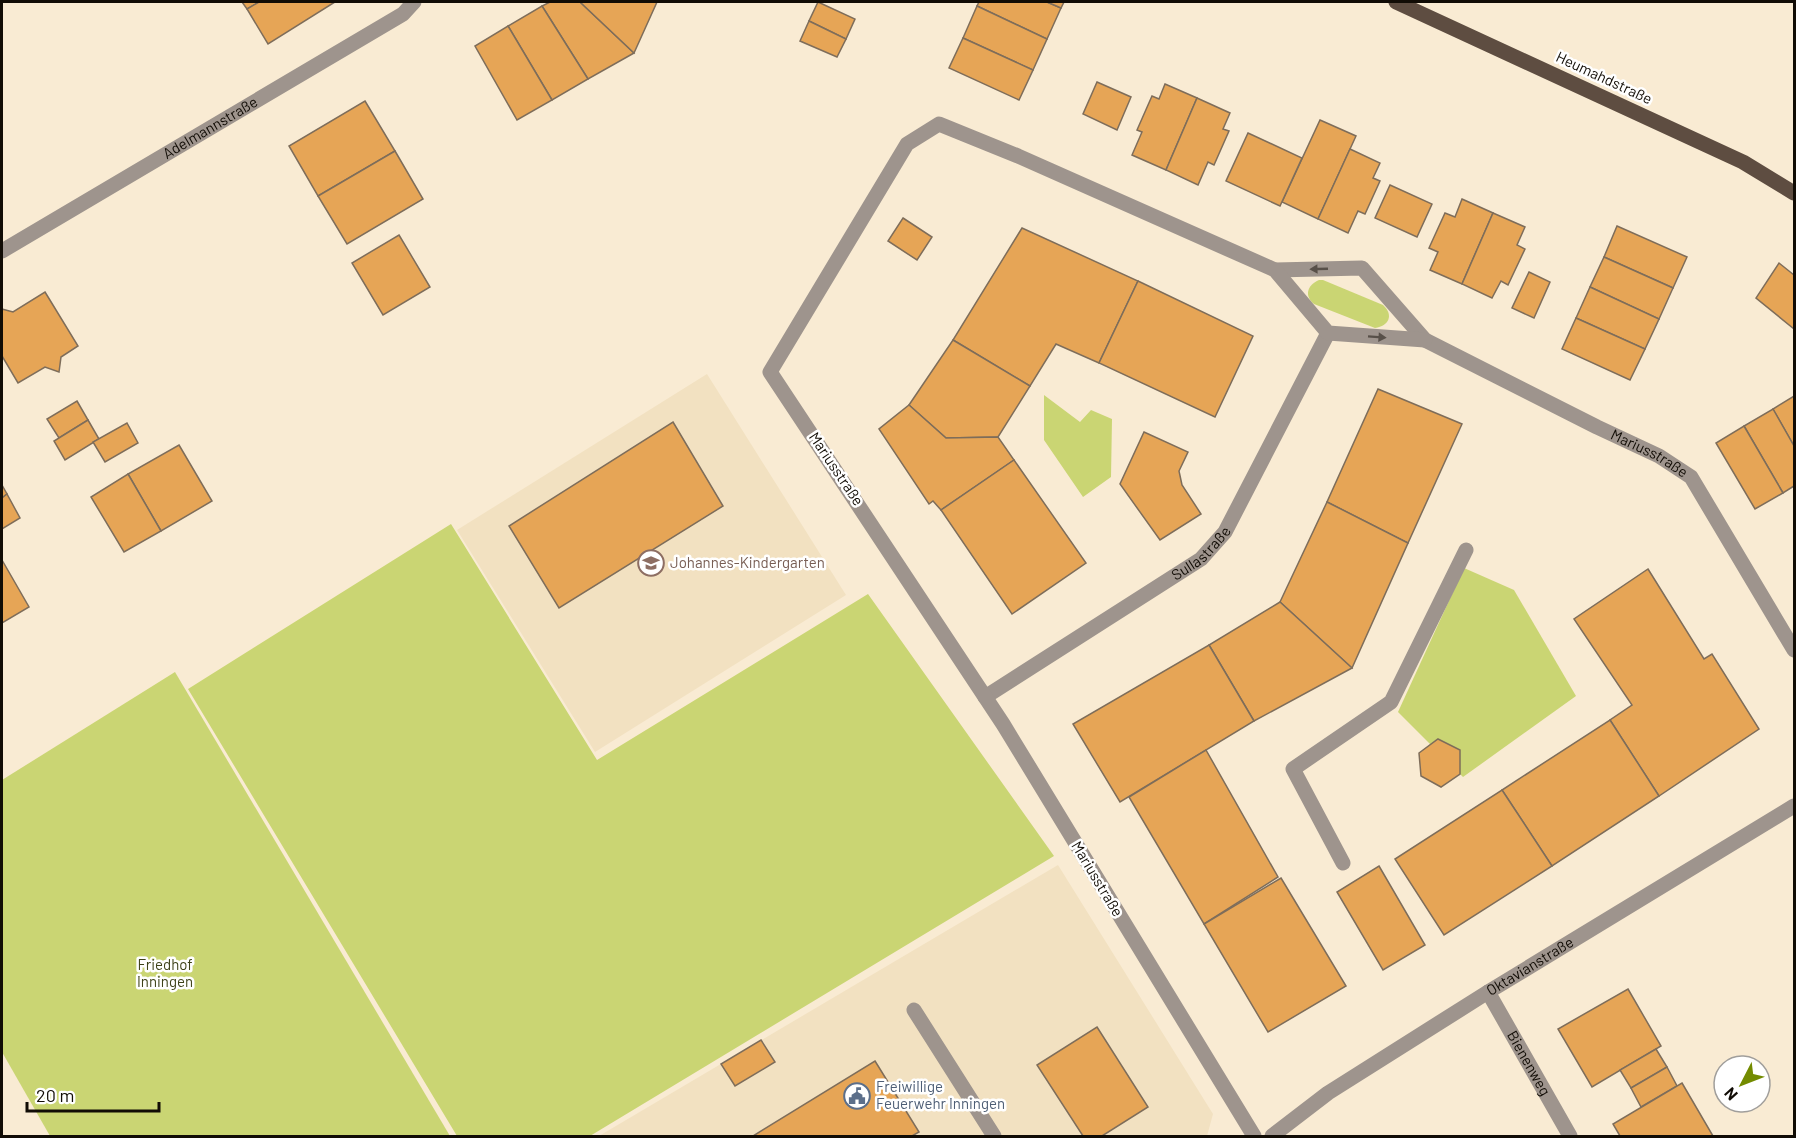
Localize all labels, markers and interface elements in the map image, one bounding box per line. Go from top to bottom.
street label: Heumahdstraße [1553,47,1655,107]
street label: Adelmannstraße [159,92,260,162]
one-way arrow [1309,264,1328,274]
one-way arrow [1367,332,1386,342]
street label: Mariusstraße [1608,425,1692,481]
street label: Mariusstraße [806,428,868,509]
street label: Sullastraße [1168,524,1234,584]
school or university icon: Johannes-Kindergarten [636,548,666,578]
place label: Johannes-Kindergarten [670,553,825,571]
street label: Mariusstraße [1068,838,1127,919]
street label: Oktavianstraße [1483,932,1576,999]
park label: Friedhof Inningen [137,955,193,990]
street label: Bienenweg [1504,1027,1555,1098]
north arrow [1712,1054,1772,1114]
scale bar [27,1075,159,1113]
place label: Freiwillige Feuerwehr Inningen [876,1077,1005,1112]
public building icon: Freiwillige Feuerwehr Inningen [842,1081,872,1111]
text: 20 m [36,1084,74,1106]
text: N [1720,1084,1741,1105]

